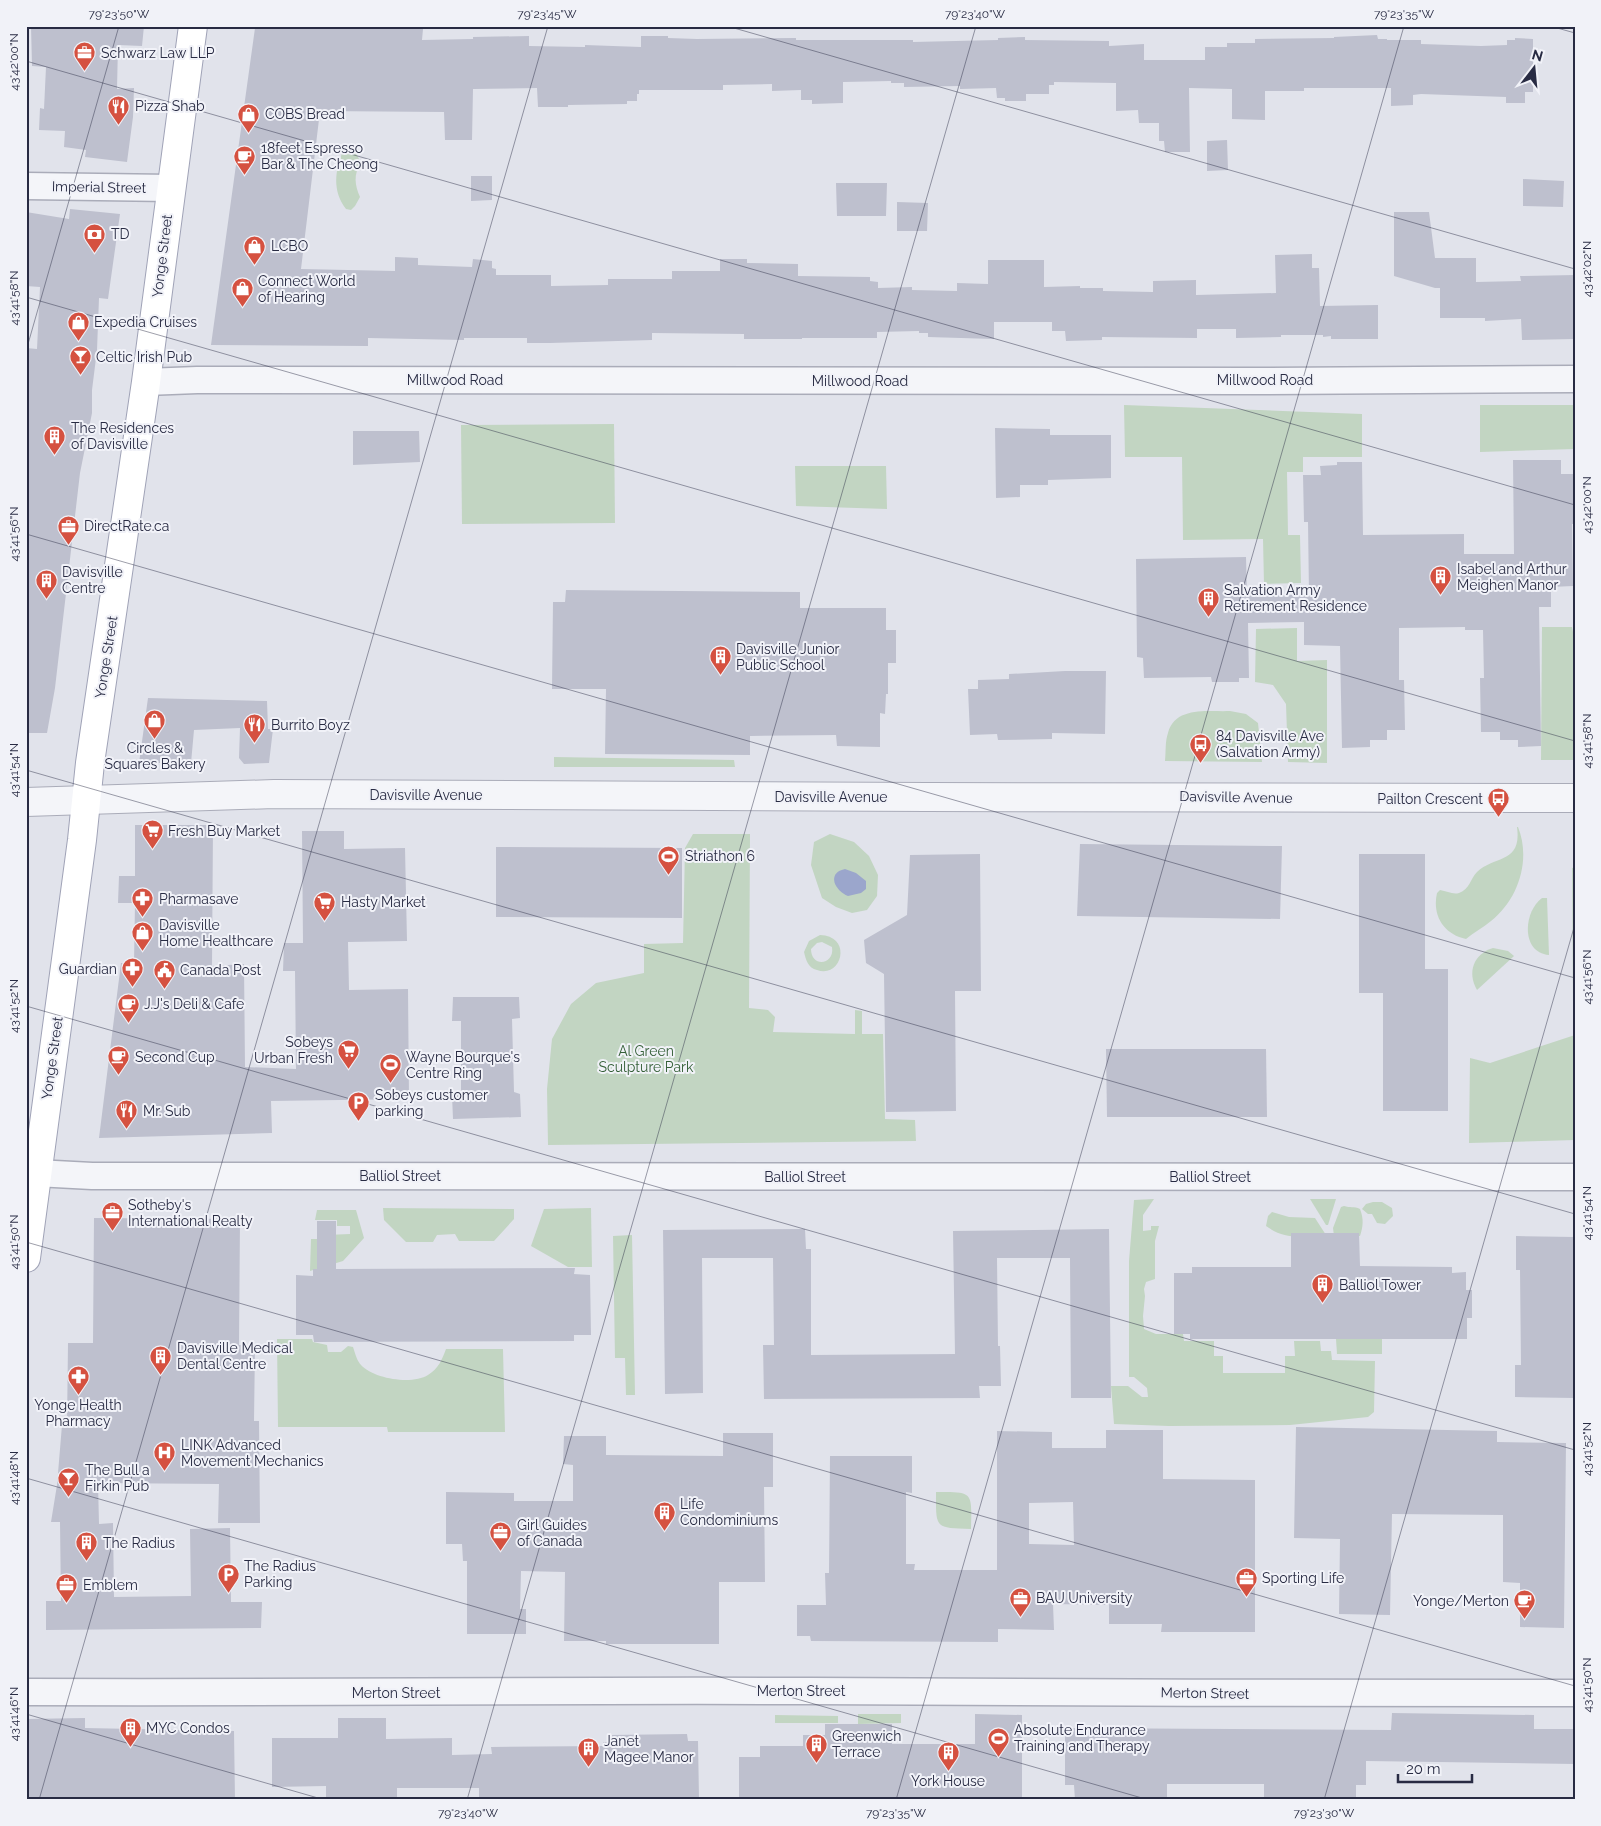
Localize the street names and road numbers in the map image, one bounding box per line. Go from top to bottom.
street label: Imperial Street [52,178,147,196]
street label: Yonge Street [149,213,175,298]
street label: Millwood Road [407,372,503,388]
street label: Millwood Road [1217,372,1313,388]
street label: Millwood Road [812,373,908,389]
street label: Yonge Street [92,614,120,700]
street label: Davisville Avenue [369,787,483,803]
street label: Davisville Avenue [1179,788,1293,806]
street label: Davisville Avenue [774,789,888,805]
street label: Yonge Street [38,1015,66,1100]
street label: Balliol Street [359,1168,441,1184]
street label: Balliol Street [764,1169,846,1185]
street label: Balliol Street [1169,1169,1251,1185]
street label: Merton Street [757,1683,846,1699]
street label: Merton Street [1160,1684,1250,1702]
street label: Merton Street [352,1685,441,1701]

